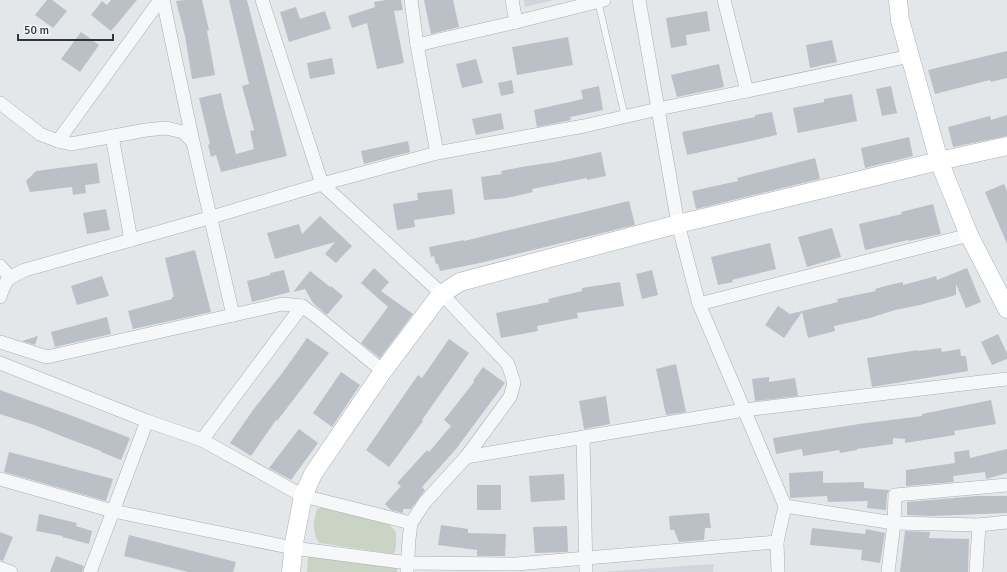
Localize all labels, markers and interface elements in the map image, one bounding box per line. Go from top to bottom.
scale bar [18,16,113,42]
text: 50 m [24,23,49,38]

